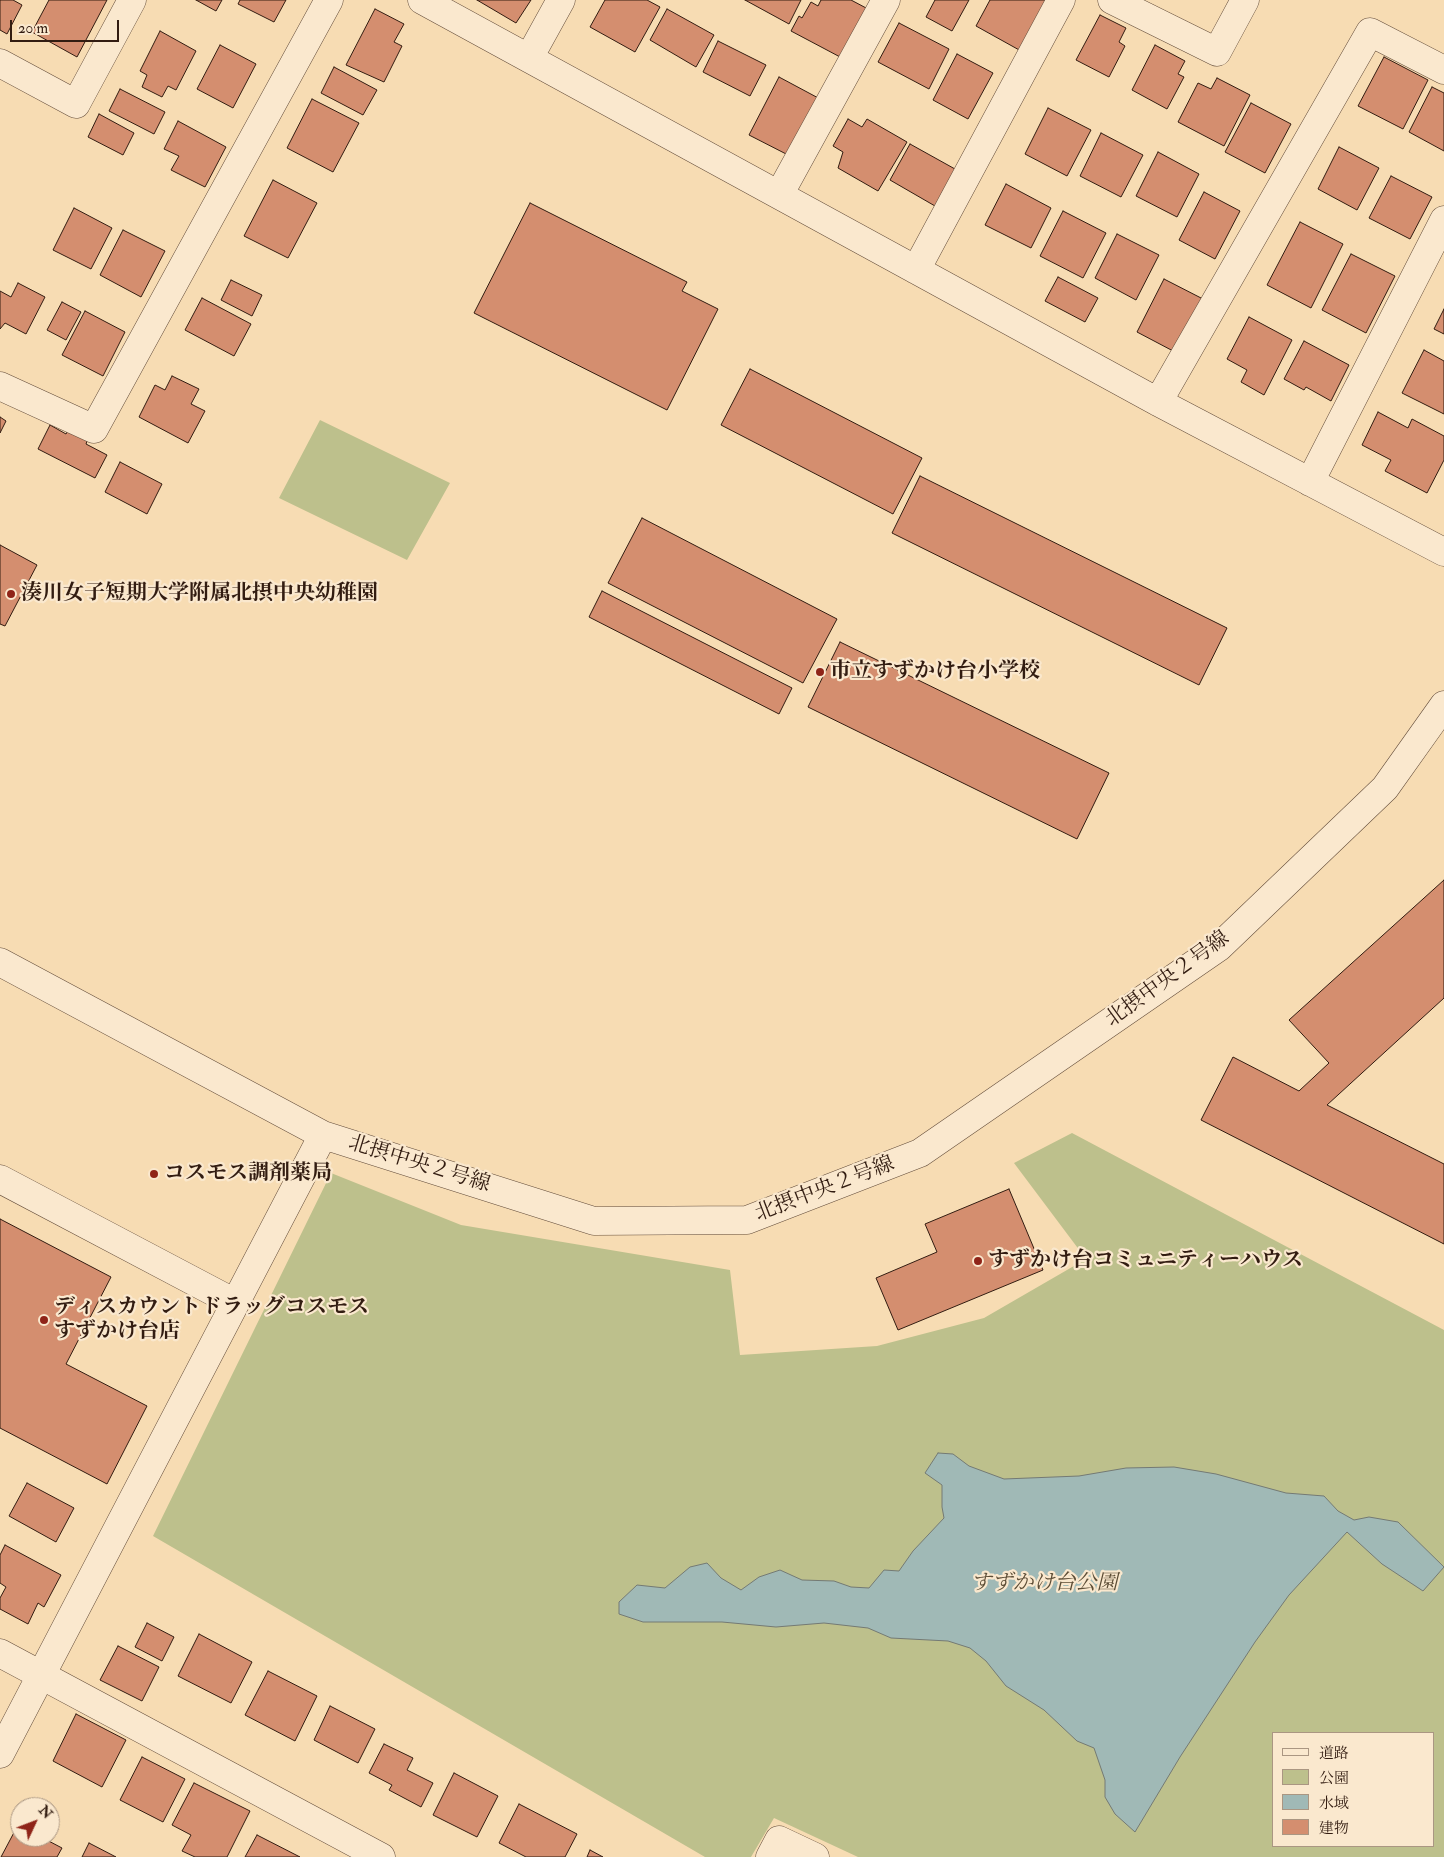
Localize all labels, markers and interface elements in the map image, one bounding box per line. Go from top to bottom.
scale bar [12,10,121,42]
text: 20 m [18,19,48,38]
place label: 湊川女子短期大学附属北摂中央幼稚園 [21,581,378,607]
marker: 湊川女子短期大学附属北摂中央幼稚園 [5,588,17,600]
place label: 市立すずかけ台小学校 [830,659,1040,685]
marker: 市立すずかけ台小学校 [814,666,826,678]
street label: 北摂中央２号線 [1101,927,1235,1033]
street label: 北摂中央２号線 [345,1131,493,1199]
street label: 北摂中央２号線 [752,1152,898,1228]
place label: コスモス調剤薬局 [164,1161,332,1187]
marker: コスモス調剤薬局 [148,1168,160,1180]
place label: すずかけ台コミュニティーハウス [988,1248,1303,1274]
marker: すずかけ台コミュニティーハウス [972,1255,984,1267]
place label: ディスカウントドラッグコスモス すずかけ台店 [54,1295,369,1345]
marker: ディスカウントドラッグコスモス すずかけ台店 [38,1314,50,1326]
park label: すずかけ台公園 [971,1571,1117,1597]
legend [1272,1732,1434,1847]
text: 道路 [1319,1744,1349,1763]
text: 公園 [1319,1769,1349,1788]
text: 水域 [1319,1794,1349,1813]
north arrow [10,1797,60,1847]
text: N [35,1802,56,1822]
text: 建物 [1319,1819,1349,1838]

